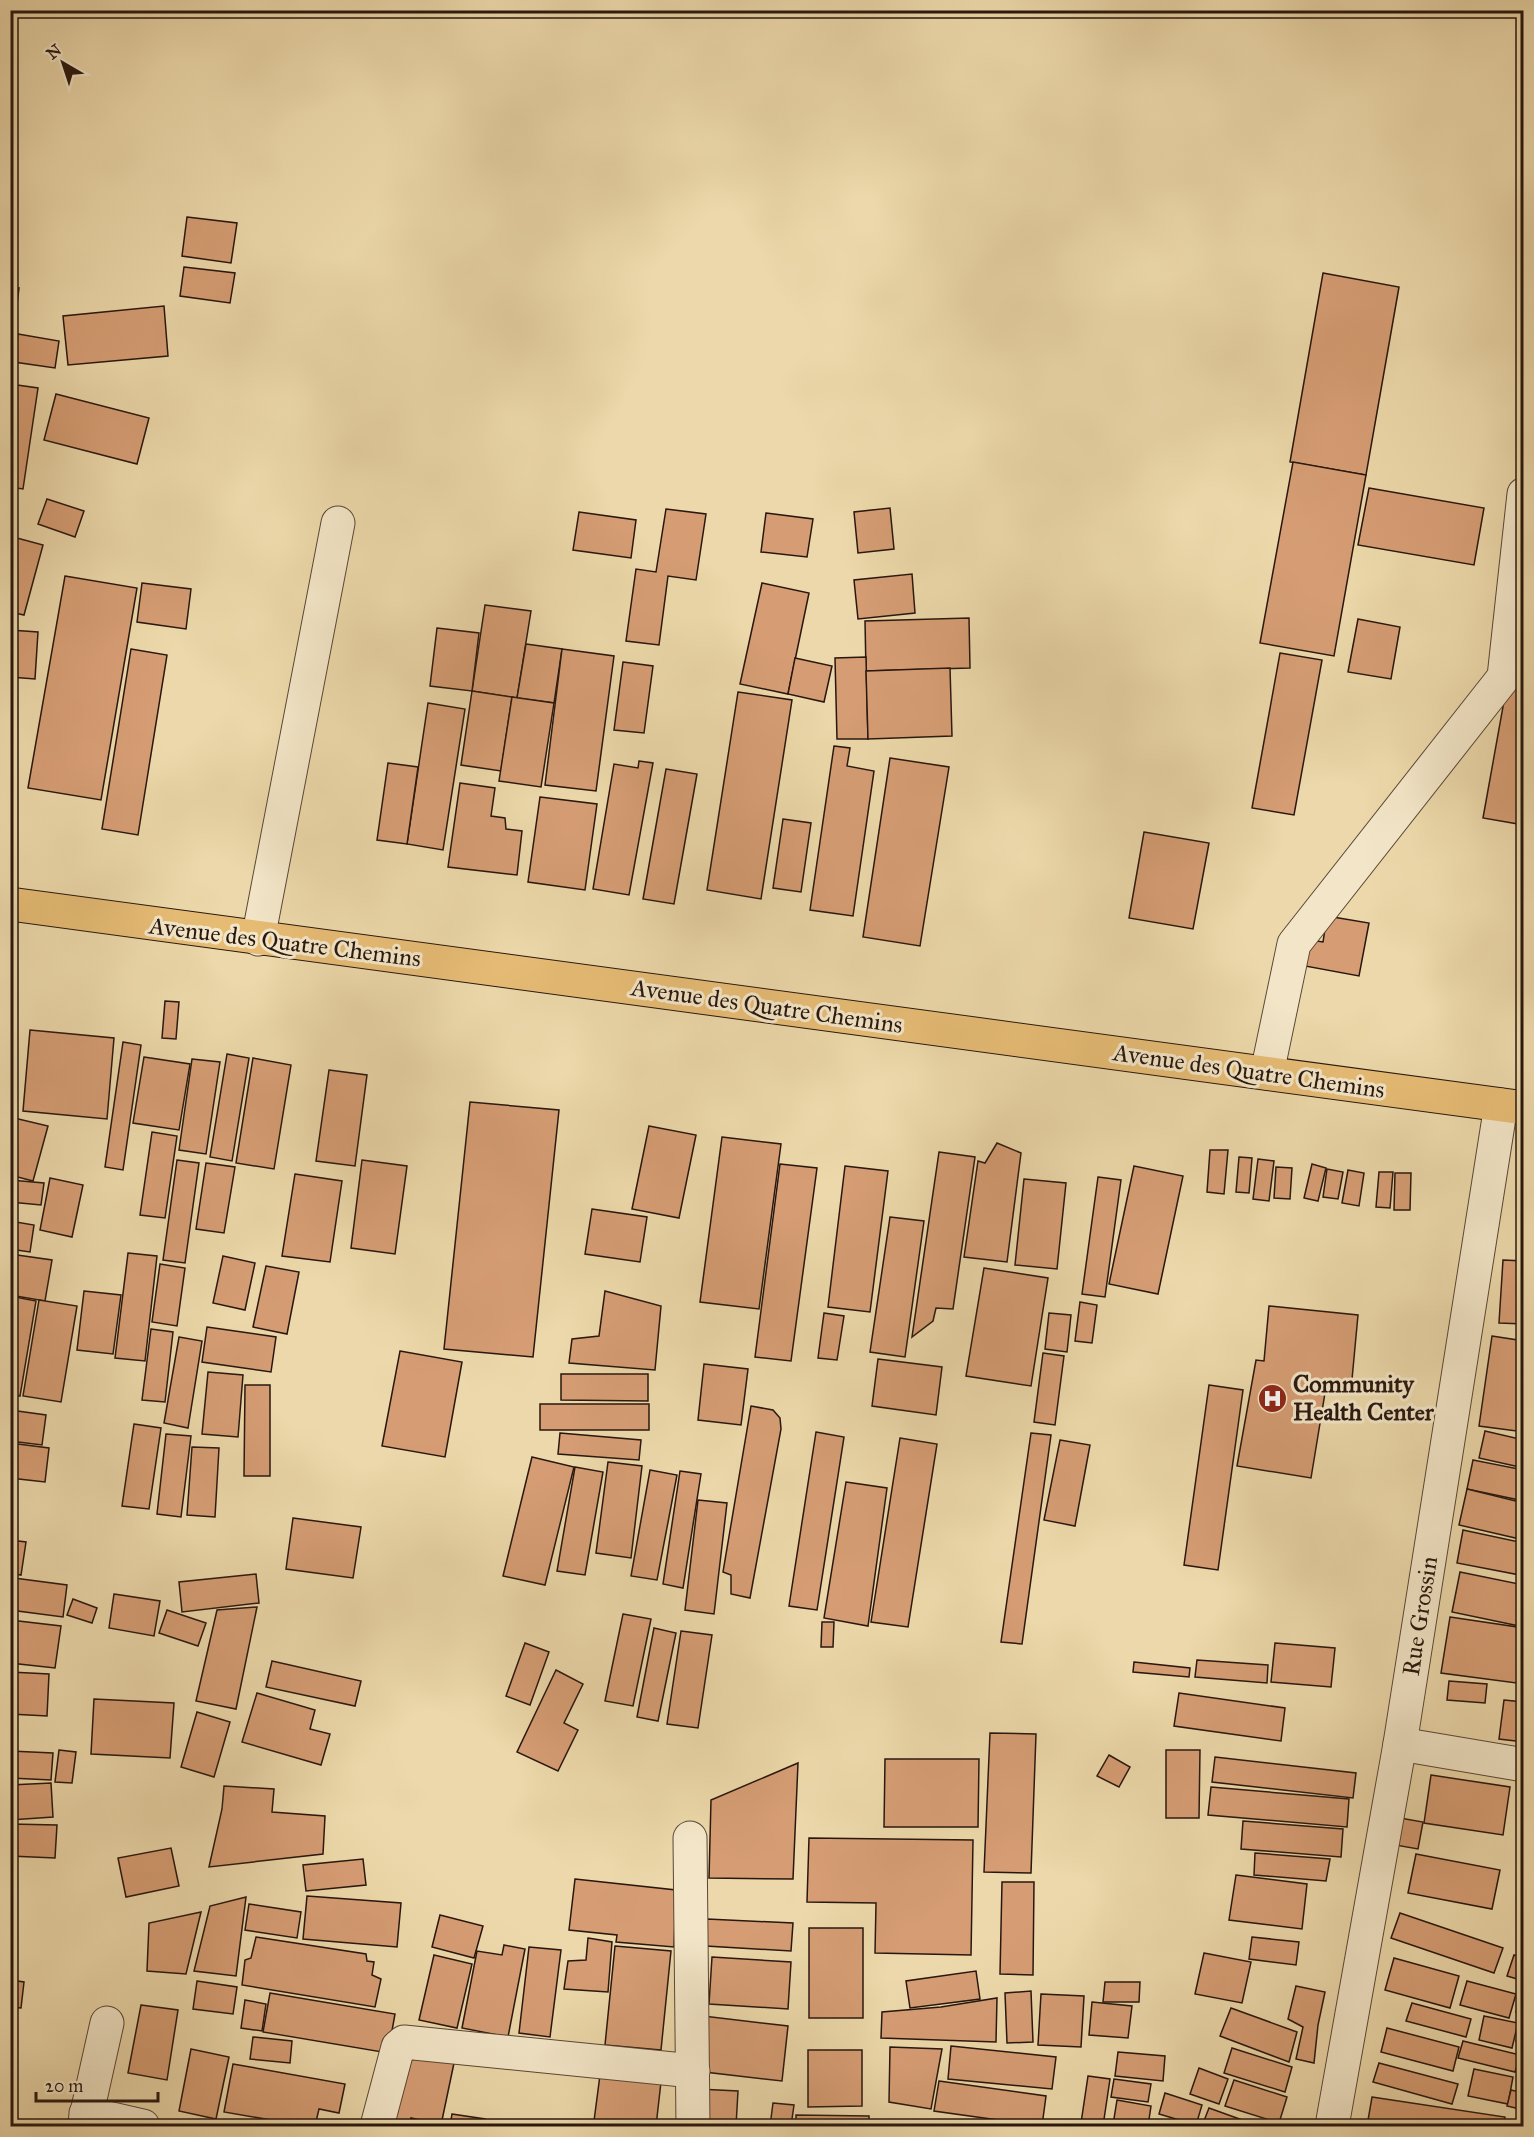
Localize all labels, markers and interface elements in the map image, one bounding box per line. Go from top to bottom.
north arrow [33,33,93,93]
text: N [43,40,65,63]
street label: Avenue des Quatre Chemins [146,910,423,974]
street label: Avenue des Quatre Chemins [628,972,905,1040]
street label: Avenue des Quatre Chemins [1110,1037,1387,1105]
place label: Community Health Center [1293,1369,1435,1427]
hospital icon: Community Health Center [1256,1382,1288,1414]
street label: Rue Grossin [1396,1554,1444,1678]
scale bar [36,2065,158,2103]
text: 20 m [45,2075,83,2097]

